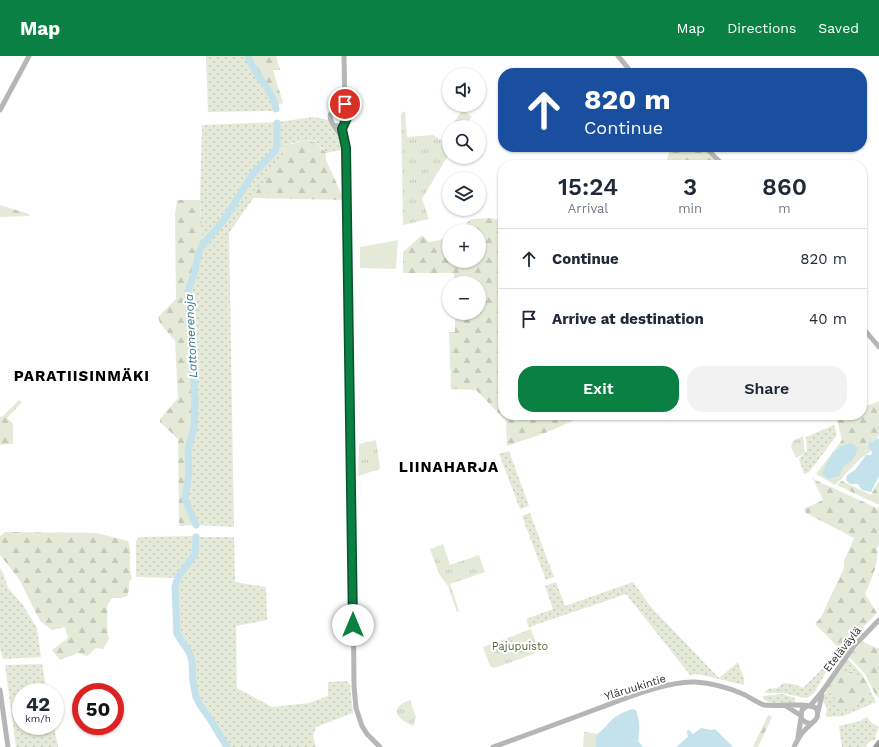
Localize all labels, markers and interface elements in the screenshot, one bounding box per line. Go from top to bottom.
text: Map [20,17,60,40]
text: Map [677,20,705,36]
text: Directions [727,20,796,36]
text: Saved [818,20,859,36]
map controls [442,68,486,320]
button: sound [442,68,486,112]
text: 820 m [584,83,671,116]
icon: ahead [518,84,570,136]
pin [328,87,362,121]
icon: arrive [334,93,356,115]
text: Continue [584,117,663,138]
button: search [442,120,486,164]
button: layers [442,172,486,216]
text: 15:24 [558,173,618,201]
text: 3 [683,173,697,201]
text: 860 [762,173,807,201]
text: Arrival [568,201,608,216]
text: min [678,201,702,216]
text: m [778,201,791,216]
button: + [442,224,486,268]
icon: ahead [518,248,540,270]
text: Continue [552,250,619,268]
text: 820 m [800,250,847,268]
button: − [442,276,486,320]
water label: Lattomerenoja [182,293,200,378]
icon: arrive [518,308,540,330]
text: Arrive at destination [552,310,704,328]
text: 40 m [809,310,847,328]
button: Exit [518,366,679,412]
button: Share [687,366,847,412]
district label: PARATIISINMÄKI [14,367,150,385]
district label: LIINAHARJA [399,458,499,476]
position arrow [332,604,374,646]
street label: Eteläväylä [821,624,864,675]
park label: Pajupuisto [492,640,548,653]
street label: Yläruukintie [603,672,668,703]
speed limit sign: 50 [72,683,124,735]
text: 42 [26,692,50,716]
text: km/h [25,713,51,724]

